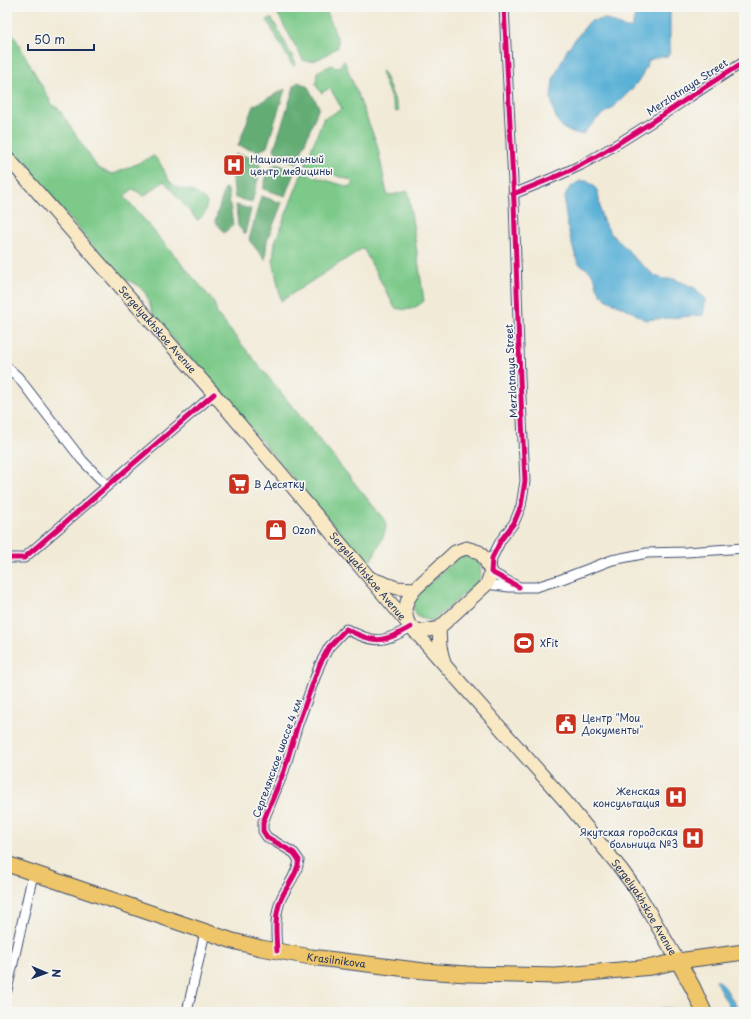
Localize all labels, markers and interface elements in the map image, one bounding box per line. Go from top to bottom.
scale bar [28,26,94,52]
text: 50 m [34,30,65,48]
street label: Merzlotnaya Street [643,55,731,119]
place label: Национальный центр медицины [250,151,333,178]
hospital icon: Национальный центр медицины [221,152,247,178]
street label: Sergelyakhskoe Avenue [116,282,201,377]
street label: Merzlotnaya Street [501,324,521,418]
supermarket icon: В Десятку [226,471,252,497]
place label: В Десятку [254,476,305,491]
shop icon: Ozon [263,517,289,543]
place label: Ozon [292,522,316,537]
street label: Sergelyakhskoe Avenue [326,528,410,624]
sports icon: XFit [511,630,537,656]
place label: XFit [540,635,558,650]
street label: Сергеляхское шоссе 4 км [248,696,305,820]
place label: Центр "Мои Документы" [581,710,643,737]
public building icon: Центр "Мои Документы" [553,711,579,737]
place label: Женская консультация [593,783,660,811]
hospital icon: Женская консультация [663,784,689,810]
place label: Якутская городская больница №3 [580,824,678,851]
hospital icon: Якутская городская больница №3 [680,825,706,851]
street label: Sergelyakhskoe Avenue [609,855,681,958]
street label: Krasilnikova [306,948,368,971]
north arrow [26,953,66,993]
text: N [48,969,65,978]

